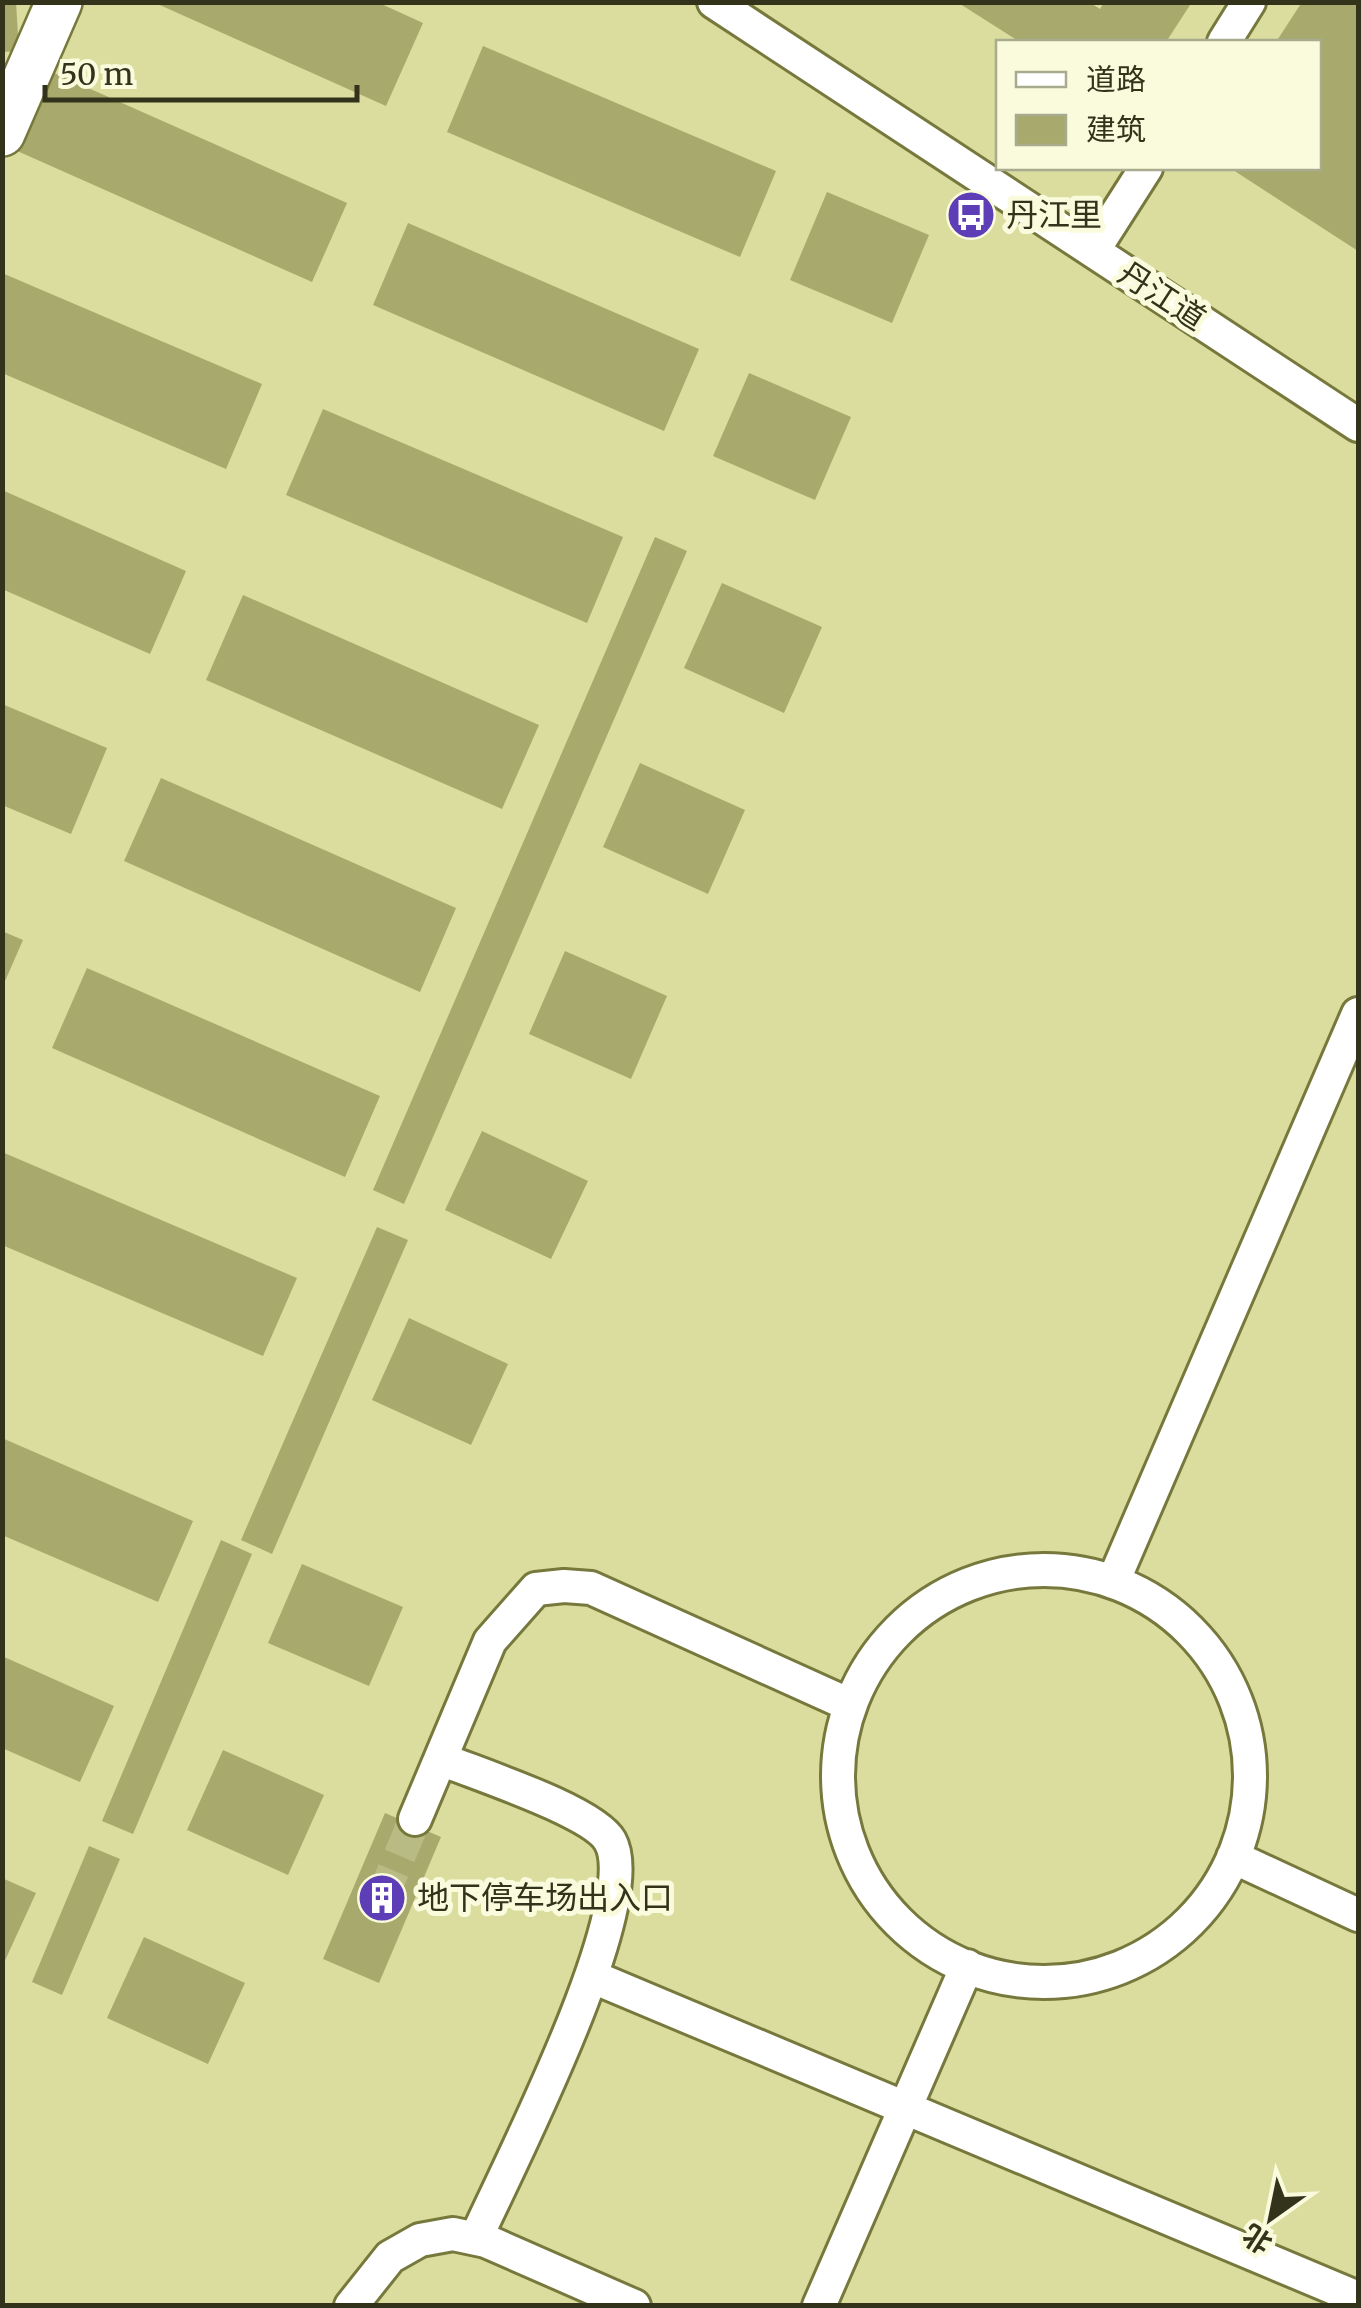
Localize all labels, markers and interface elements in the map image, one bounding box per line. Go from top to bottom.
scale bar [45,40,358,102]
legend [996,40,1321,170]
text: 50 m [60,55,133,93]
text: 道路 [1086,60,1146,98]
text: 建筑 [1086,110,1146,148]
bus stop icon: 丹江里 [945,189,997,241]
place label: 丹江里 [1006,195,1102,235]
street label: 丹江道 [1111,253,1213,339]
building icon: 地下停车场出入口 [356,1872,408,1924]
place label: 地下停车场出入口 [417,1878,673,1918]
north arrow [1221,2168,1321,2268]
text: 北 [1236,2216,1279,2262]

